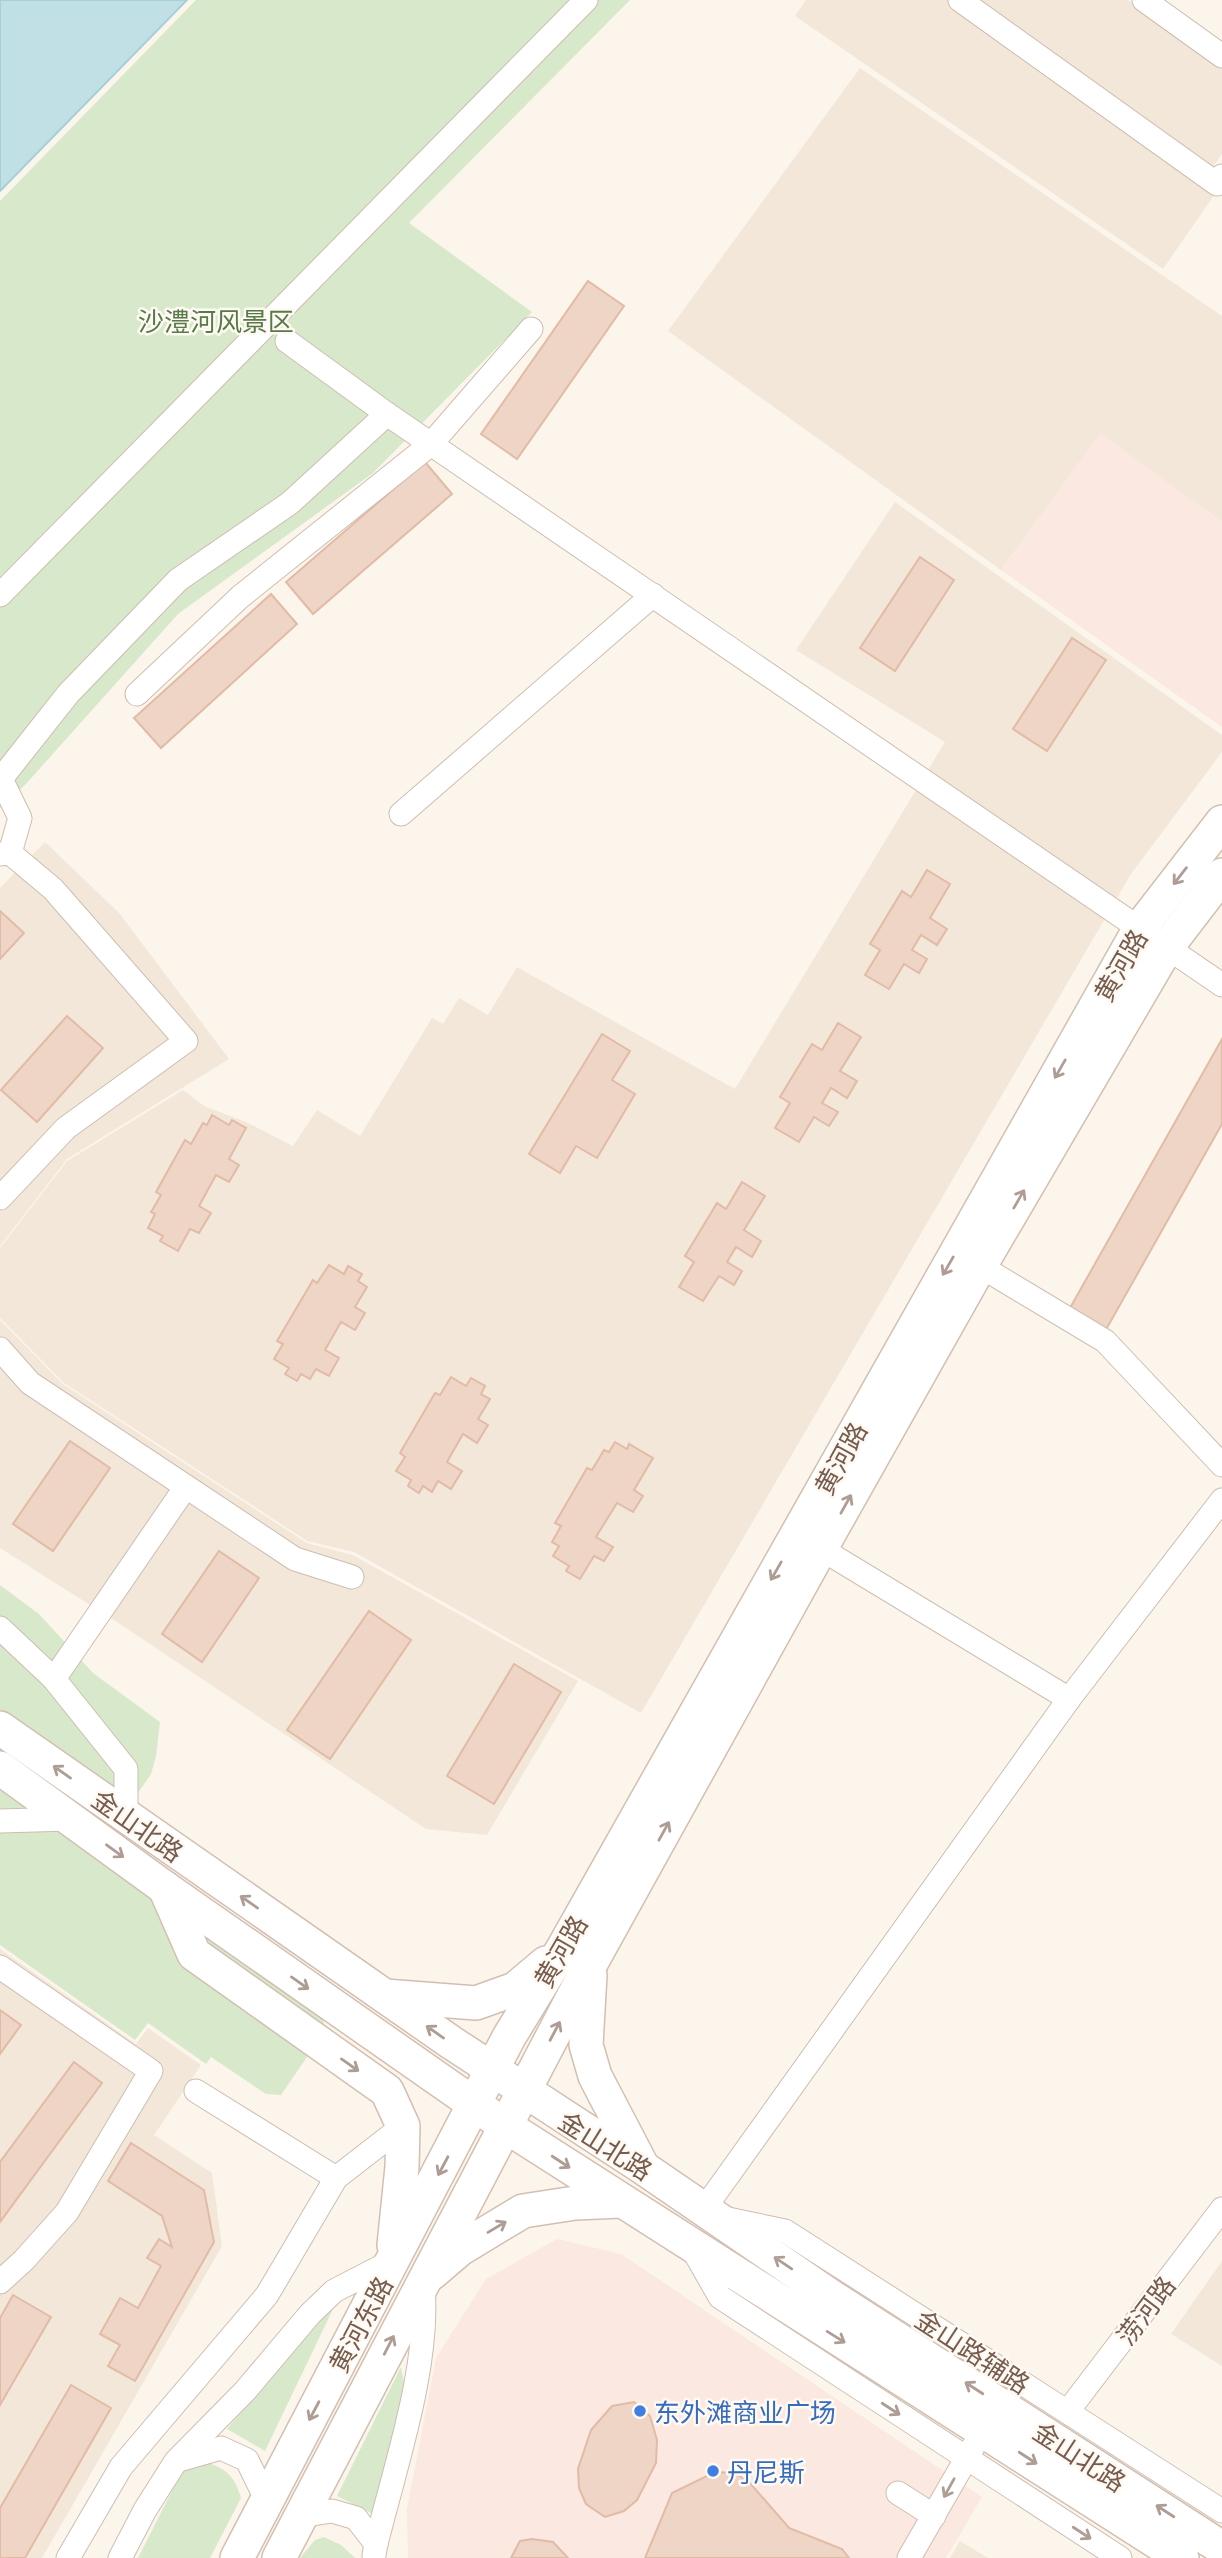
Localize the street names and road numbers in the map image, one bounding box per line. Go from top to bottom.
street label: 黄河路 [1087,923,1153,1007]
street label: 黄河路 [808,1416,872,1500]
street label: 金山北路 [87,1782,189,1868]
street label: 黄河路 [527,1909,593,1993]
street label: 金山北路 [554,2104,658,2186]
street label: 涝河路 [1109,2270,1181,2350]
street label: 黄河东路 [322,2271,398,2377]
street label: 金山路辅路 [910,2303,1036,2399]
street label: 金山北路 [1028,2415,1132,2497]

